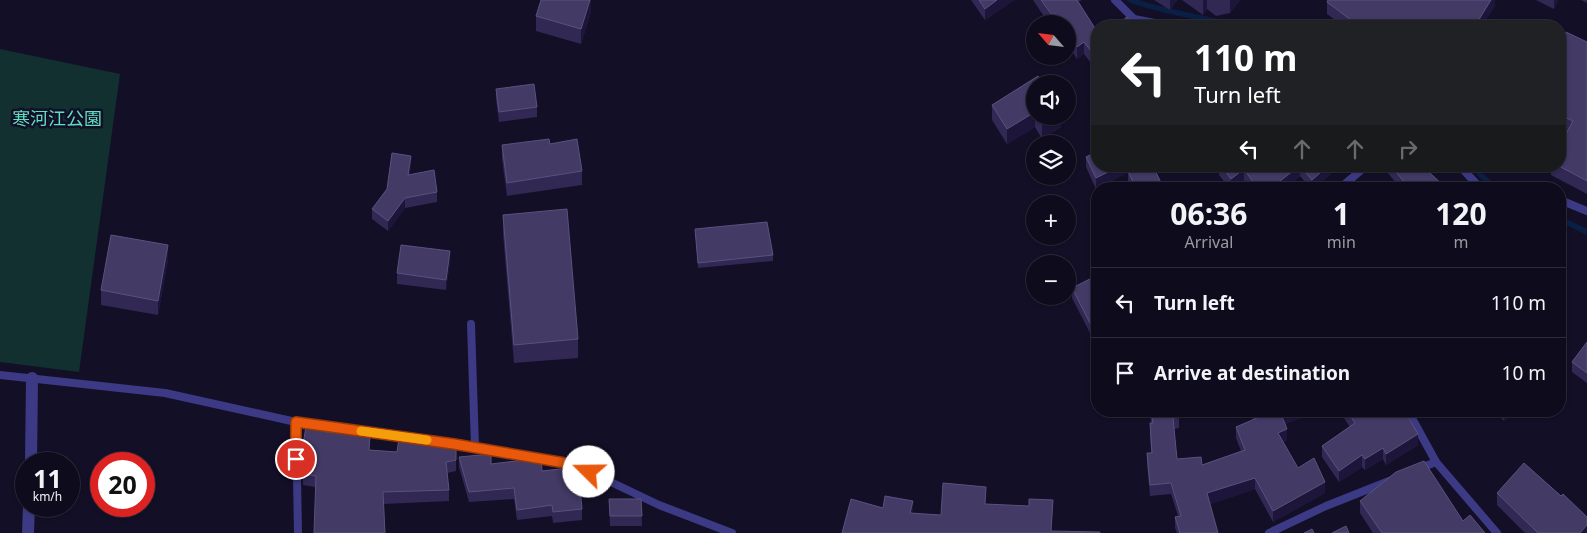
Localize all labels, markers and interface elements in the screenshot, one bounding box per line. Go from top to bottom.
north arrow [1026,15,1076,65]
map controls [1026,15,1076,305]
text: 110 m [1194,34,1297,81]
icon: left [1111,40,1176,105]
button: sound [1026,75,1076,125]
text: Turn left [1194,79,1281,109]
park label: 寒河江公園 [12,106,102,130]
button: layers [1026,135,1076,185]
icon: left [1235,135,1263,163]
icon: ahead [1288,135,1316,163]
icon: ahead [1341,135,1369,163]
icon: right [1394,135,1422,163]
text: 06:36 [1170,193,1247,234]
text: 1 [1333,193,1350,234]
text: 120 [1435,193,1487,234]
button: + [1026,195,1076,245]
text: Arrival [1184,231,1233,253]
text: min [1327,231,1356,253]
text: m [1453,231,1468,253]
button: − [1026,255,1076,305]
icon: left [1111,289,1139,317]
text: Turn left [1154,290,1235,316]
text: 110 m [1491,290,1546,316]
icon: arrive [1111,359,1139,387]
text: Arrive at destination [1154,360,1350,386]
text: 10 m [1502,360,1546,386]
pin [275,438,317,480]
icon: arrive [282,445,310,473]
position arrow [562,445,614,497]
speed limit sign: 20 [90,452,155,517]
text: 11 [33,461,62,495]
text: km/h [33,488,62,505]

